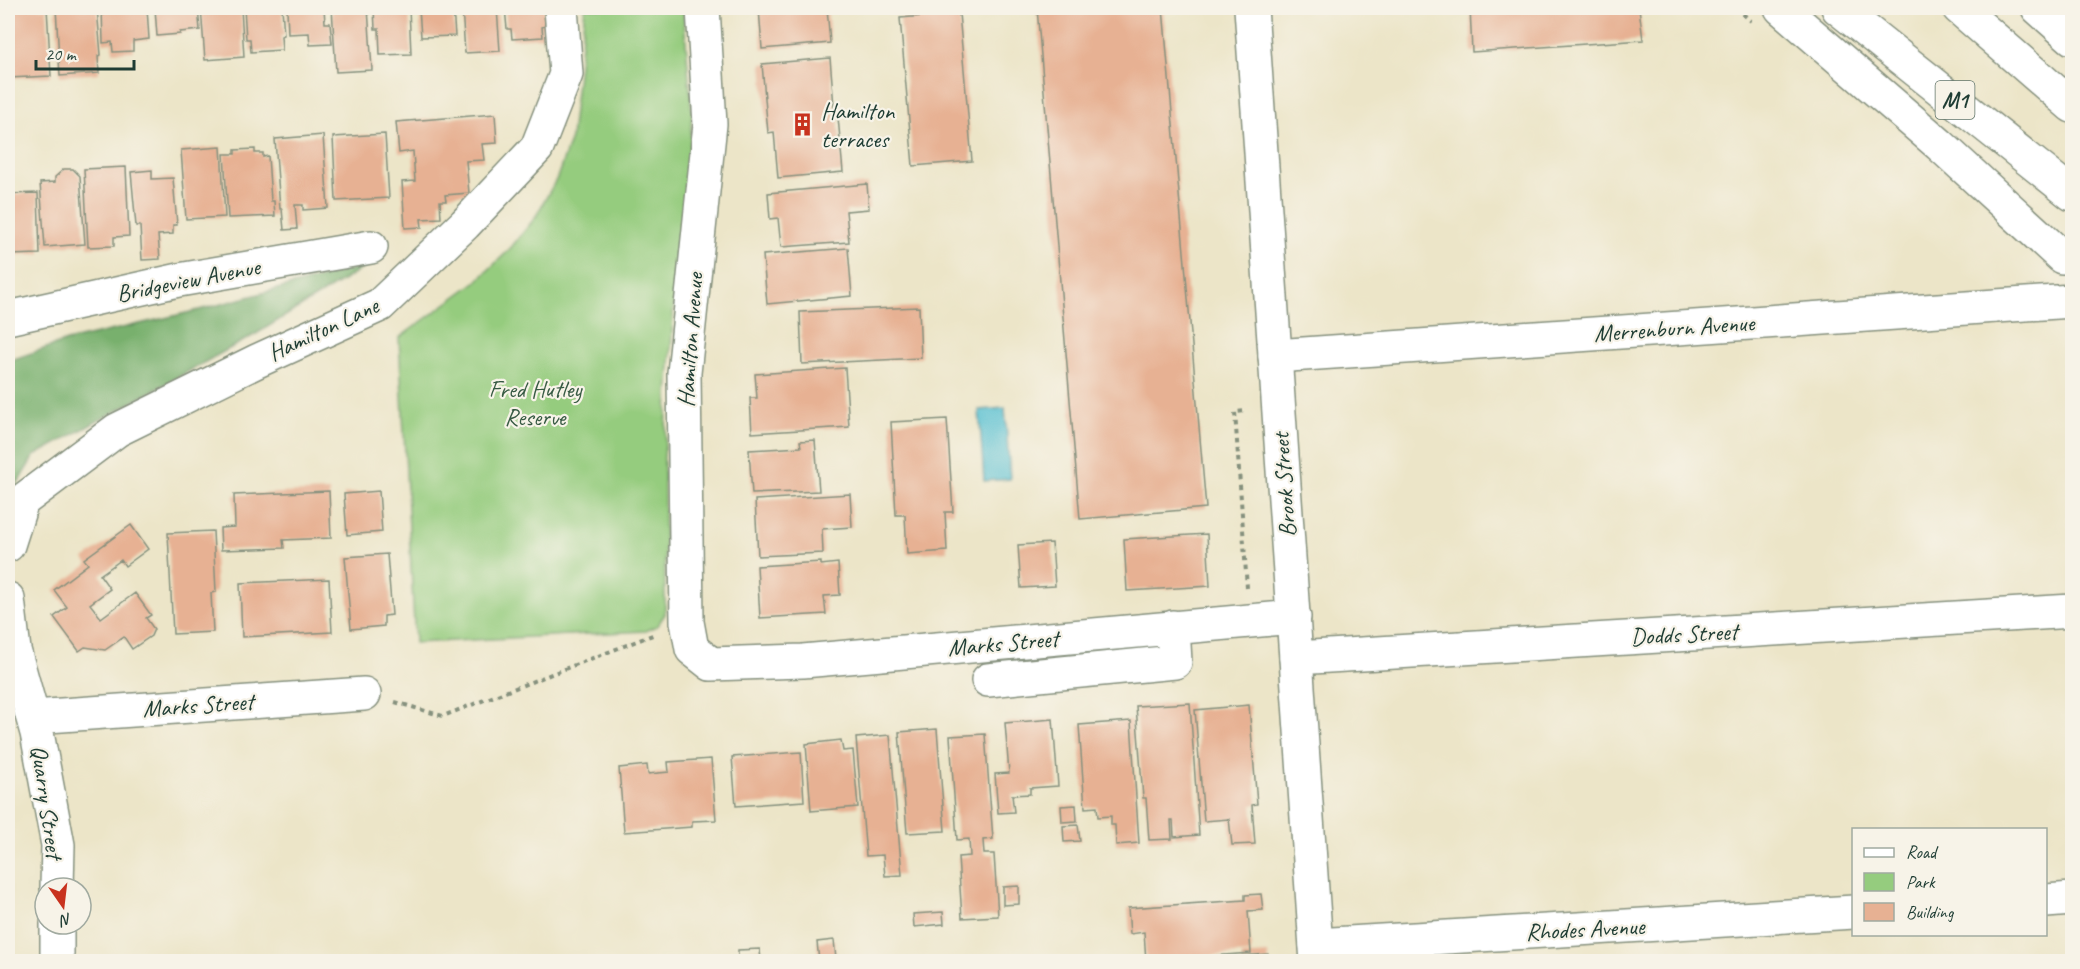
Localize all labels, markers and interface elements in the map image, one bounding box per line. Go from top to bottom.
scale bar [36,33,134,71]
text: 20 m [45,43,78,65]
road number: M1 [1936,81,1974,119]
place label: Hamilton terraces [821,96,895,154]
building icon: Hamilton terraces [790,112,816,138]
street label: Bridgeview Avenue [114,251,264,309]
street label: Hamilton Avenue [670,270,710,408]
street label: Hamilton Lane [263,289,385,368]
street label: Merrenburn Avenue [1593,307,1757,349]
park label: Fred Hutley Reserve [489,374,583,432]
street label: Brook Street [1265,430,1303,538]
street label: Dodds Street [1630,616,1741,652]
street label: Marks Street [946,623,1063,663]
street label: Marks Street [142,686,257,724]
street label: Quarry Street [24,743,70,864]
legend [1852,828,2047,936]
text: Road [1906,841,1939,863]
text: Park [1906,871,1936,893]
north arrow [33,876,93,936]
text: Building [1906,901,1955,923]
text: N [56,909,74,931]
street label: Rhodes Avenue [1525,911,1647,947]

